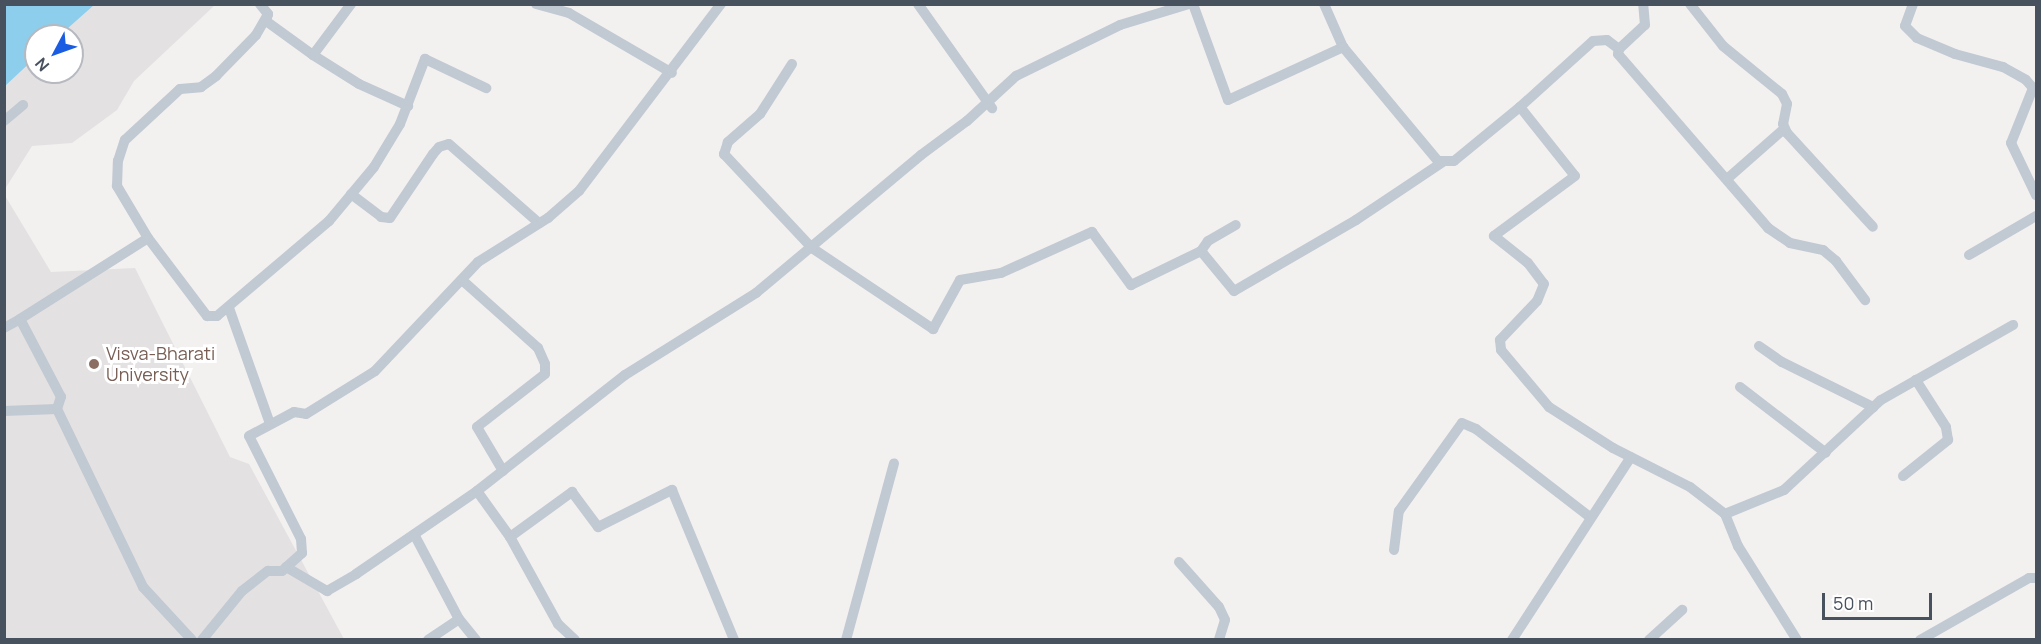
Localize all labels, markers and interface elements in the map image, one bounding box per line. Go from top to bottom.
north arrow [24,24,84,84]
text: N [30,53,54,76]
place label: Visva-Bharati University [106,343,215,386]
marker: Visva-Bharati University [87,357,101,371]
scale bar [1825,581,1934,619]
text: 50 m [1833,591,1873,615]

